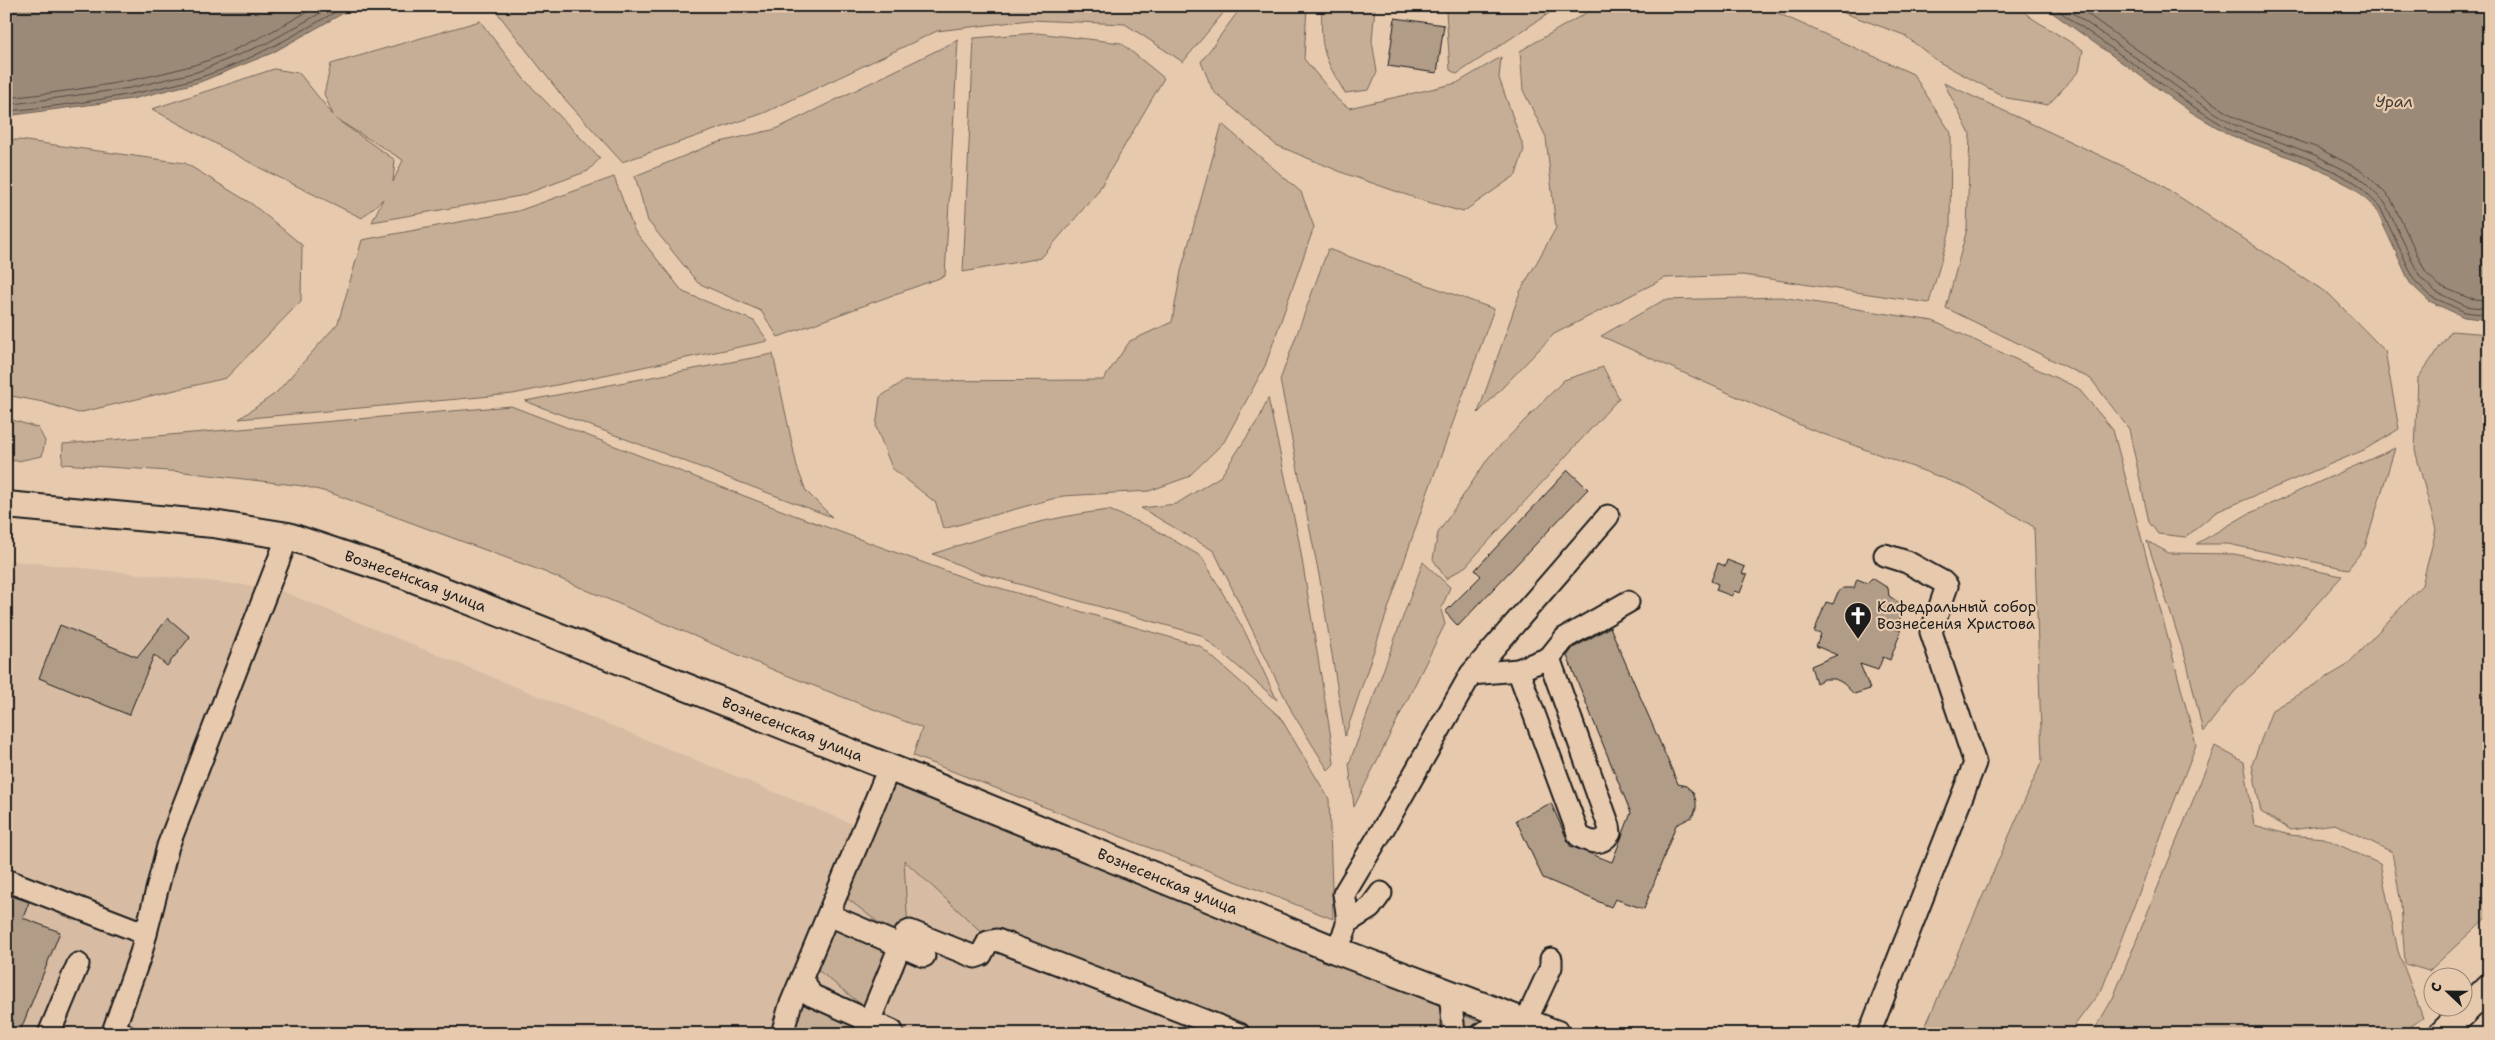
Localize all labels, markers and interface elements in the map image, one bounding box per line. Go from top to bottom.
water label: Урал [2375,91,2413,112]
street label: Вознесенская улица [342,546,490,617]
place label: Кафедральный собор Вознесения Христова [1877,597,2036,634]
church icon: Кафедральный собор Вознесения Христова [1843,601,1873,640]
street label: Вознесенская улица [719,692,866,766]
street label: Вознесенская улица [1094,844,1241,919]
north arrow [2422,968,2472,1018]
text: С [2426,980,2446,994]

